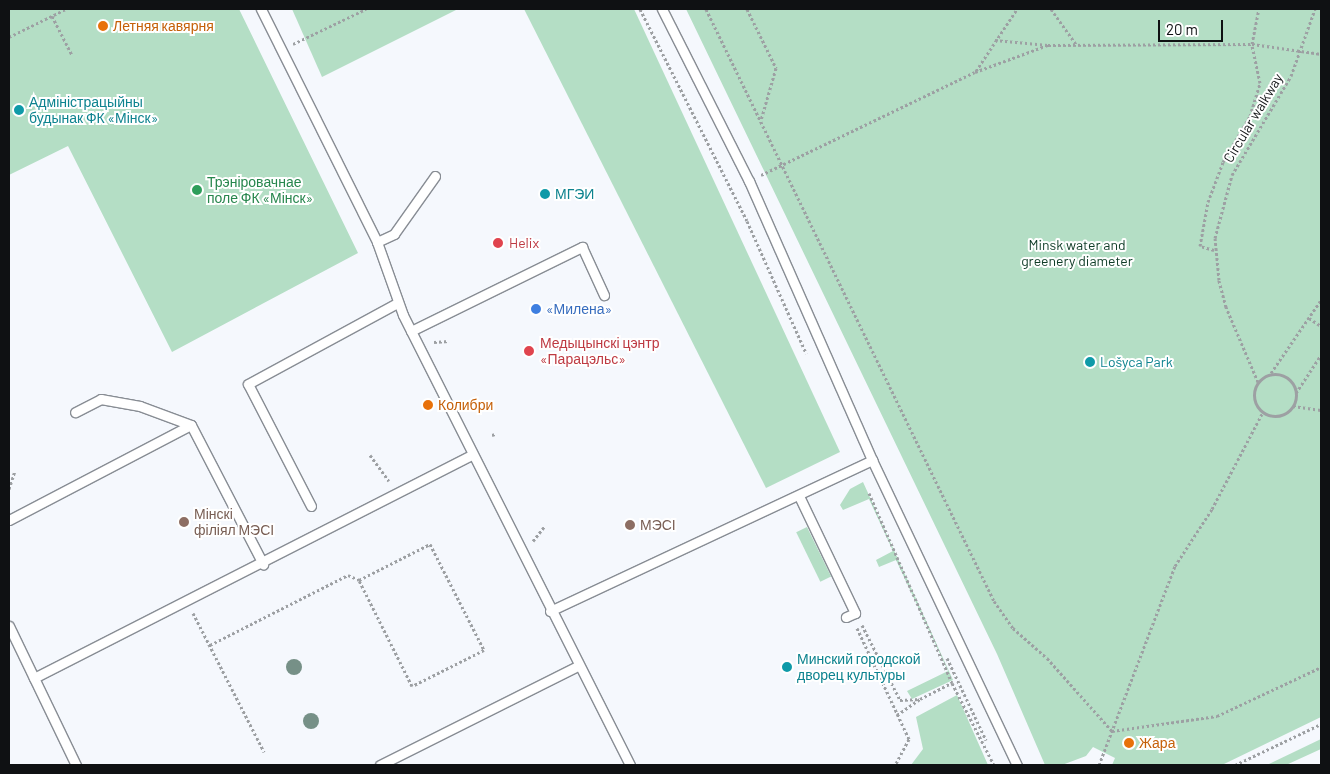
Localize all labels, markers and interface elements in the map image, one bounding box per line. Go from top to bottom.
scale bar [1160,10,1225,42]
place label: Летняя кавярня [113,18,214,34]
marker: Летняя кавярня [97,20,109,32]
text: 20 m [1166,20,1198,38]
street label: Circular walkway [1220,70,1286,166]
place label: Адміністрацыйны будынак ФК «Мінск» [29,94,158,126]
marker: Адміністрацыйны будынак ФК «Мінск» [13,104,25,116]
place label: Трэніровачнае поле ФК «Мінск» [207,174,313,206]
marker: Трэніровачнае поле ФК «Мінск» [191,184,203,196]
place label: МГЭИ [555,186,594,202]
marker: МГЭИ [539,188,551,200]
place label: Helix [509,235,539,251]
marker: Helix [491,236,505,250]
park label: Minsk water and greenery diameter [1021,237,1133,270]
place label: «Милена» [546,301,612,317]
marker: «Милена» [530,303,542,315]
place label: Медыцынскі цэнтр «Парацэльс» [540,335,659,368]
marker: Медыцынскі цэнтр «Парацэльс» [522,344,536,358]
place label: Lošyca Park [1100,354,1173,370]
marker: Lošyca Park [1084,356,1096,368]
place label: Колибри [438,397,493,413]
marker: Колибри [422,399,434,411]
place label: Мінскі філіял МЭСІ [194,506,274,538]
marker: Мінскі філіял МЭСІ [178,516,190,528]
place label: МЭСІ [640,517,676,533]
marker: МЭСІ [624,519,636,531]
place label: Минский городской дворец культуры [797,651,921,684]
marker: Минский городской дворец культуры [781,661,793,673]
place label: Жара [1139,735,1175,751]
marker: Жара [1123,737,1135,749]

